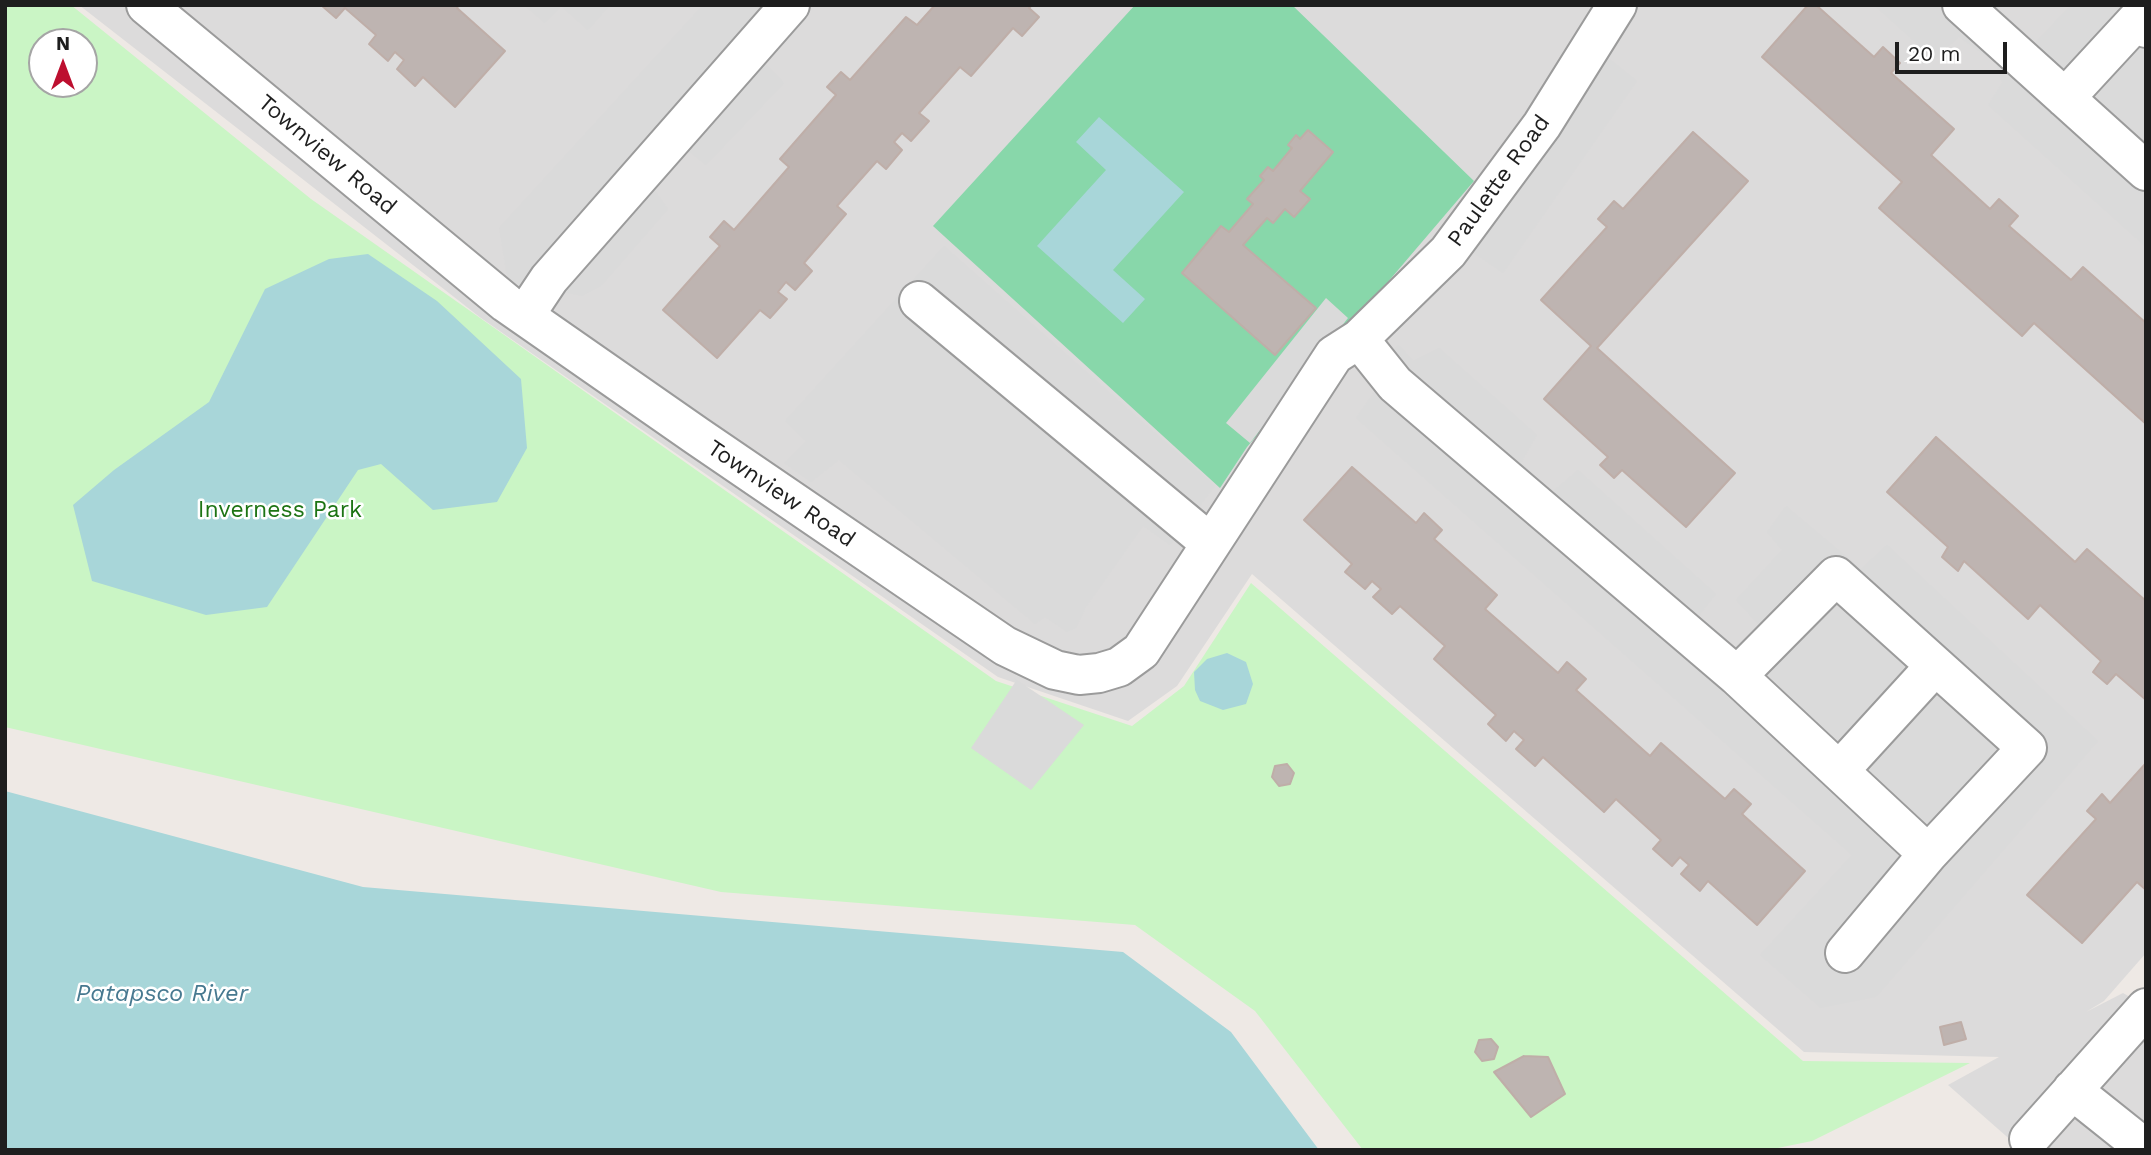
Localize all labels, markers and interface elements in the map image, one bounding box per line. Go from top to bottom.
north arrow [28,28,98,98]
scale bar [1899,28,2011,72]
text: N [56,32,70,55]
text: 20 m [1908,41,1960,66]
street label: Townview Road [252,89,402,221]
street label: Paulette Road [1442,110,1556,252]
street label: Townview Road [702,434,860,554]
park label: Inverness Park [198,496,362,524]
water label: Patapsco River [76,980,248,1008]

